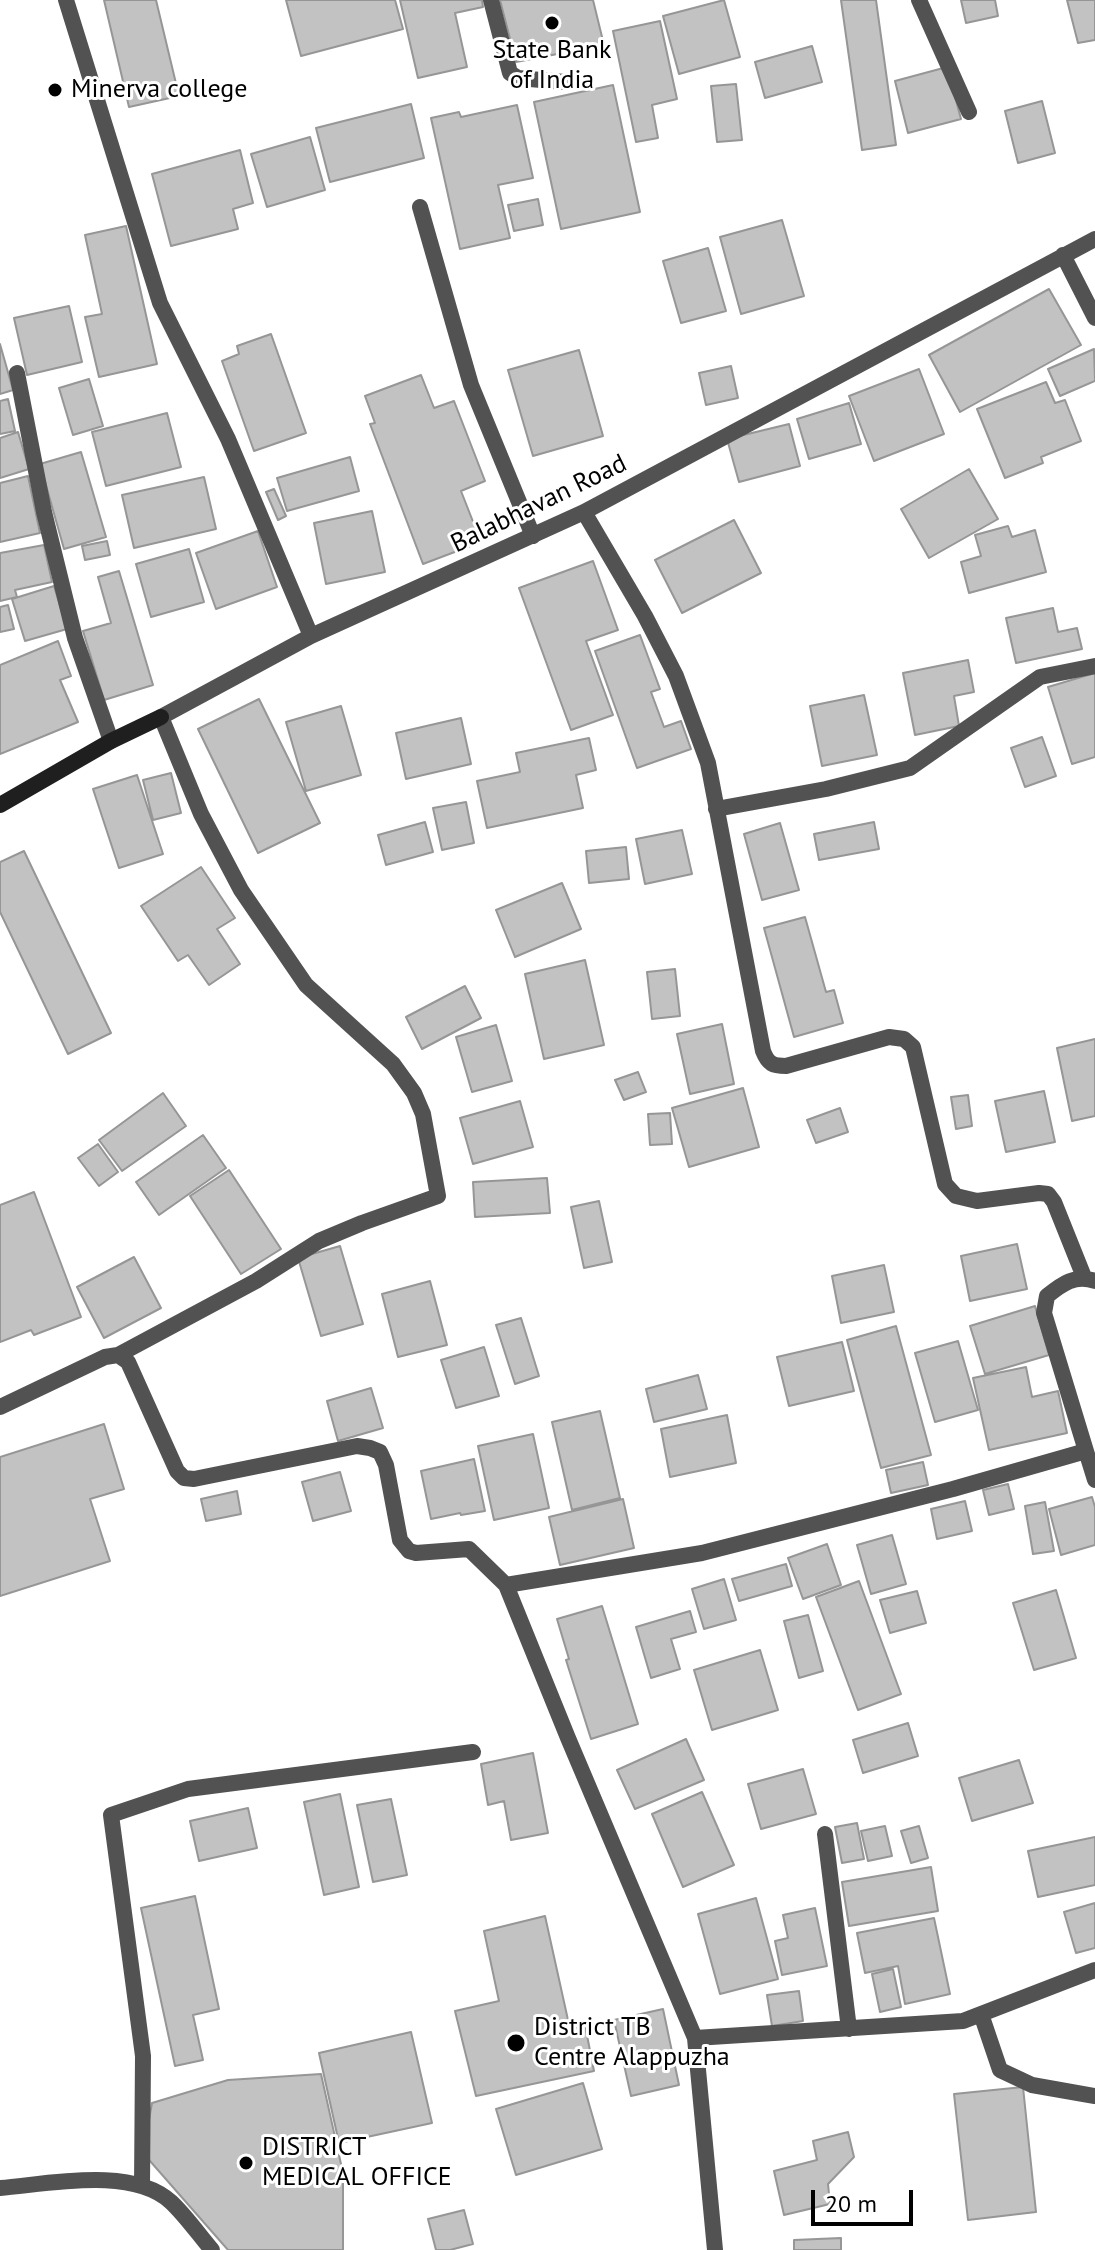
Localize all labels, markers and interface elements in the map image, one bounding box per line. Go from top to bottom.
marker: State Bank of India [543,14,561,32]
place label: State Bank of India [493,35,611,96]
place label: Minerva college [71,74,248,106]
marker: Minerva college [46,81,64,99]
street label: Balabhavan Road [446,448,632,560]
place label: District TB Centre Alappuzha [534,2012,730,2074]
marker: District TB Centre Alappuzha [505,2032,527,2054]
place label: DISTRICT MEDICAL OFFICE [262,2132,452,2194]
marker: DISTRICT MEDICAL OFFICE [237,2154,255,2172]
scale bar [815,2174,917,2224]
text: 20 m [825,2188,877,2219]

